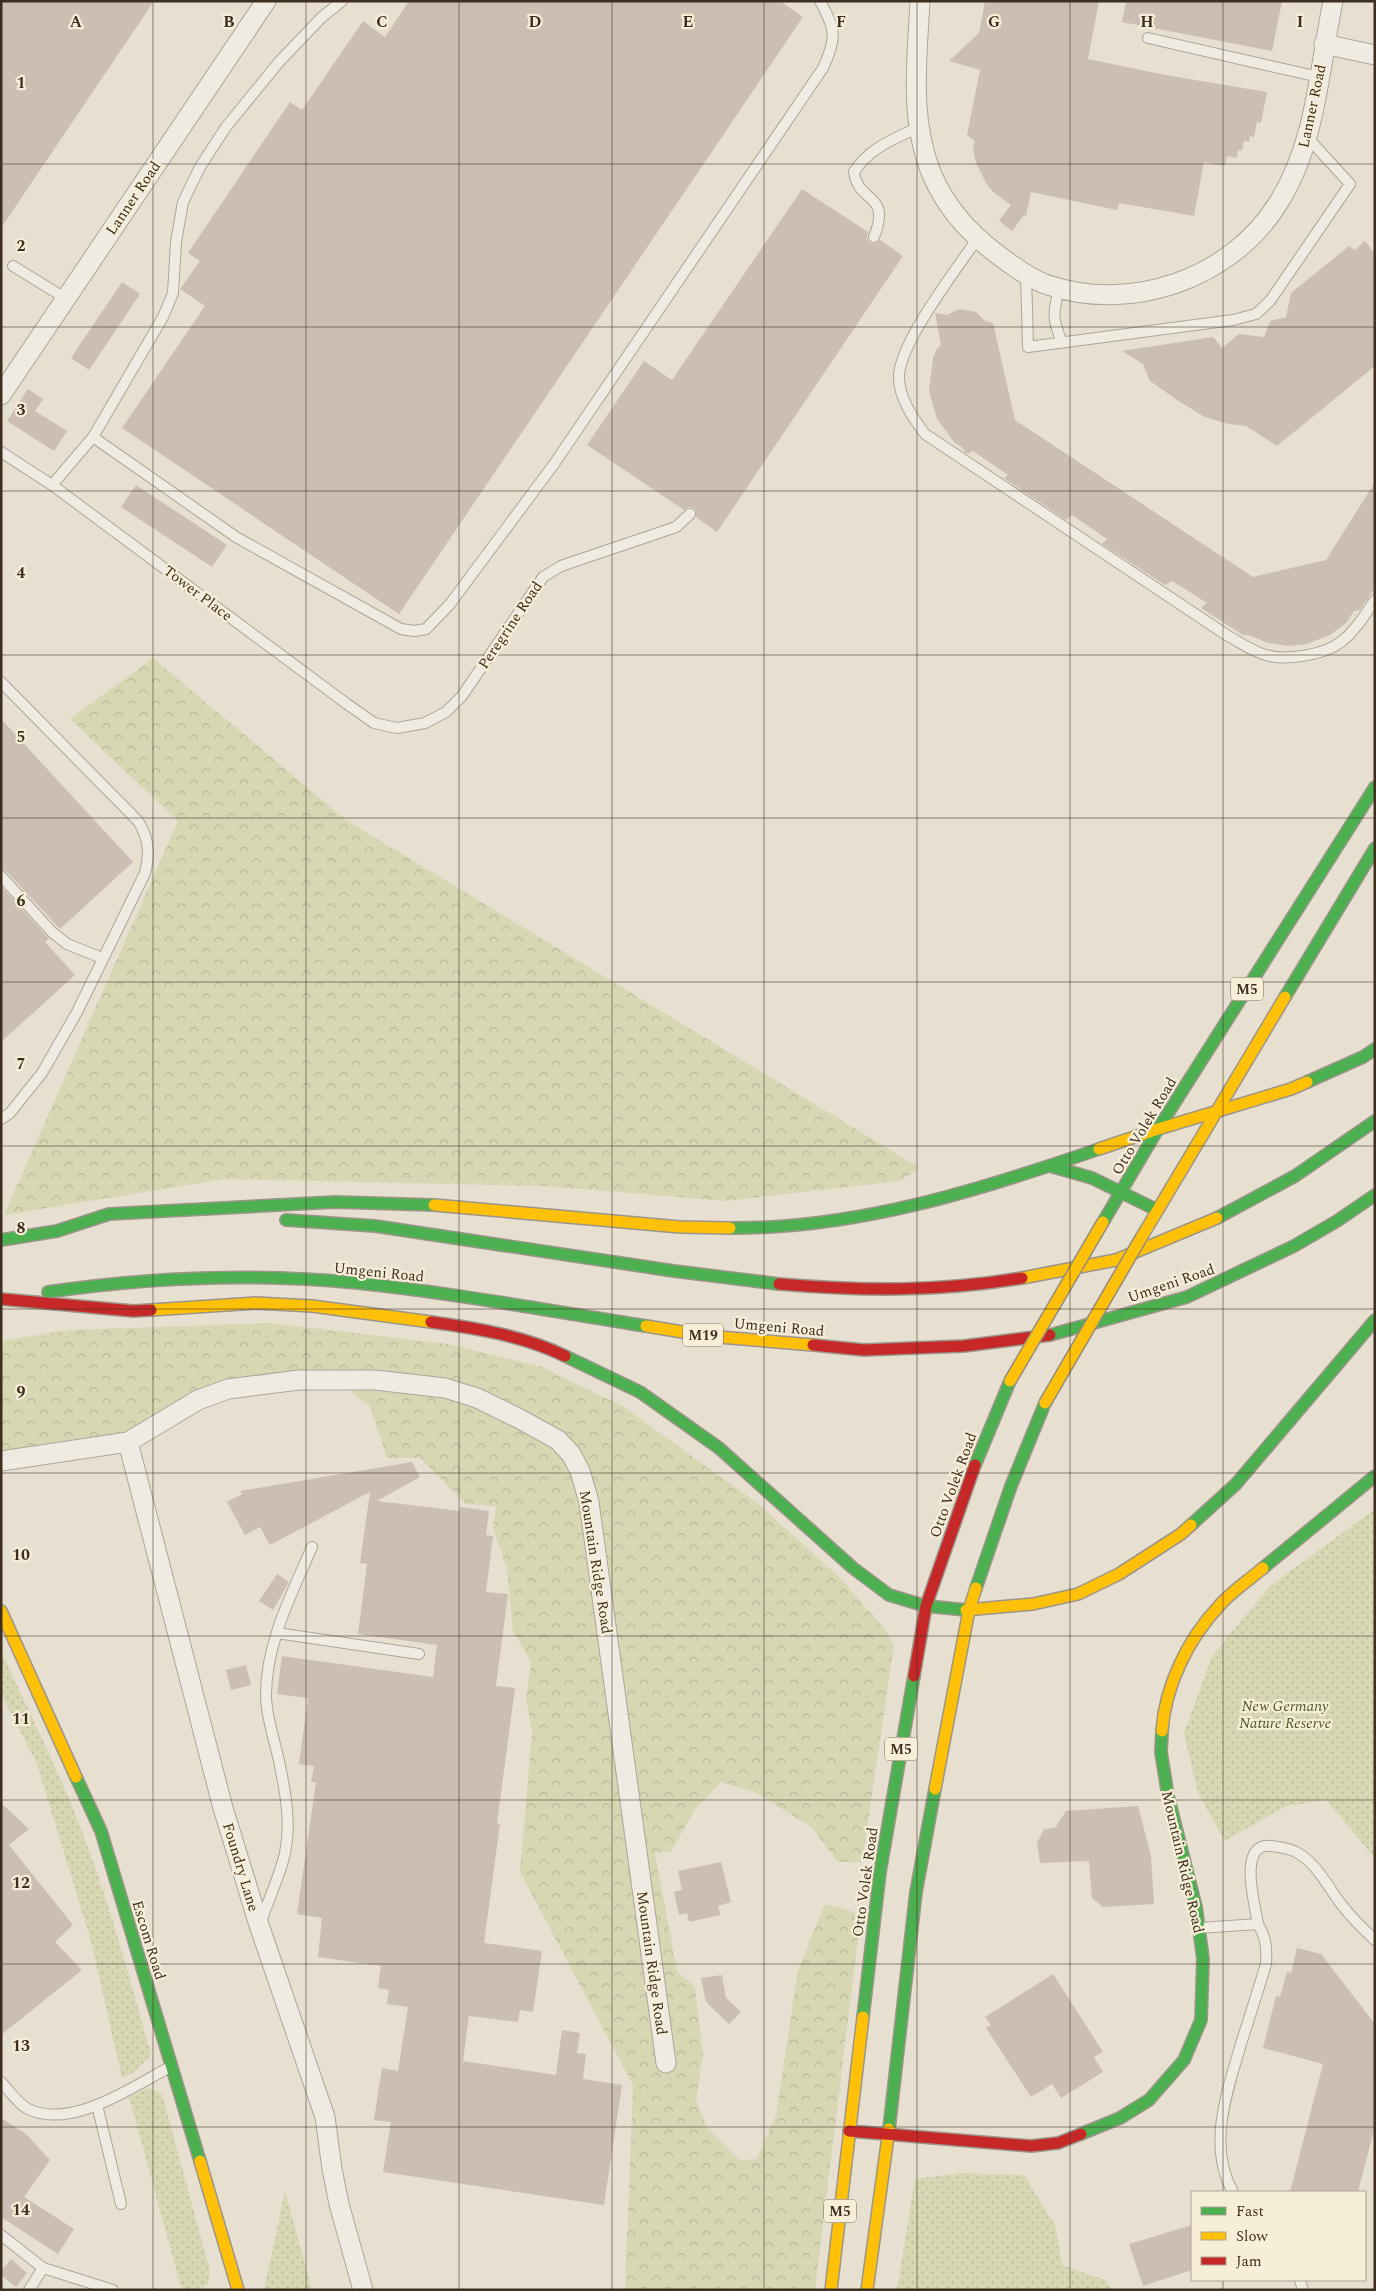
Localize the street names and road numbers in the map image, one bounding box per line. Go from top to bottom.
street label: Lanner Road [1292,62,1333,150]
street label: Lanner Road [100,157,167,240]
street label: Tower Place [158,560,237,627]
street label: Peregrine Road [472,577,548,674]
road number: M5 [1231,978,1263,1001]
street label: Otto Volek Road [1106,1073,1183,1180]
street label: Umgeni Road [333,1256,425,1289]
street label: Umgeni Road [1124,1258,1218,1309]
street label: Umgeni Road [733,1312,825,1343]
road number: M19 [683,1324,723,1346]
street label: Otto Volek Road [924,1429,983,1541]
street label: Mountain Ridge Road [573,1489,618,1636]
road number: M5 [885,1738,917,1760]
street label: Mountain Ridge Road [1155,1789,1210,1935]
street label: Foundry Lane [216,1820,265,1915]
street label: Otto Volek Road [846,1826,885,1938]
street label: Mountain Ridge Road [630,1890,673,2037]
street label: Escom Road [126,1898,172,1983]
road number: M5 [824,2200,856,2222]

